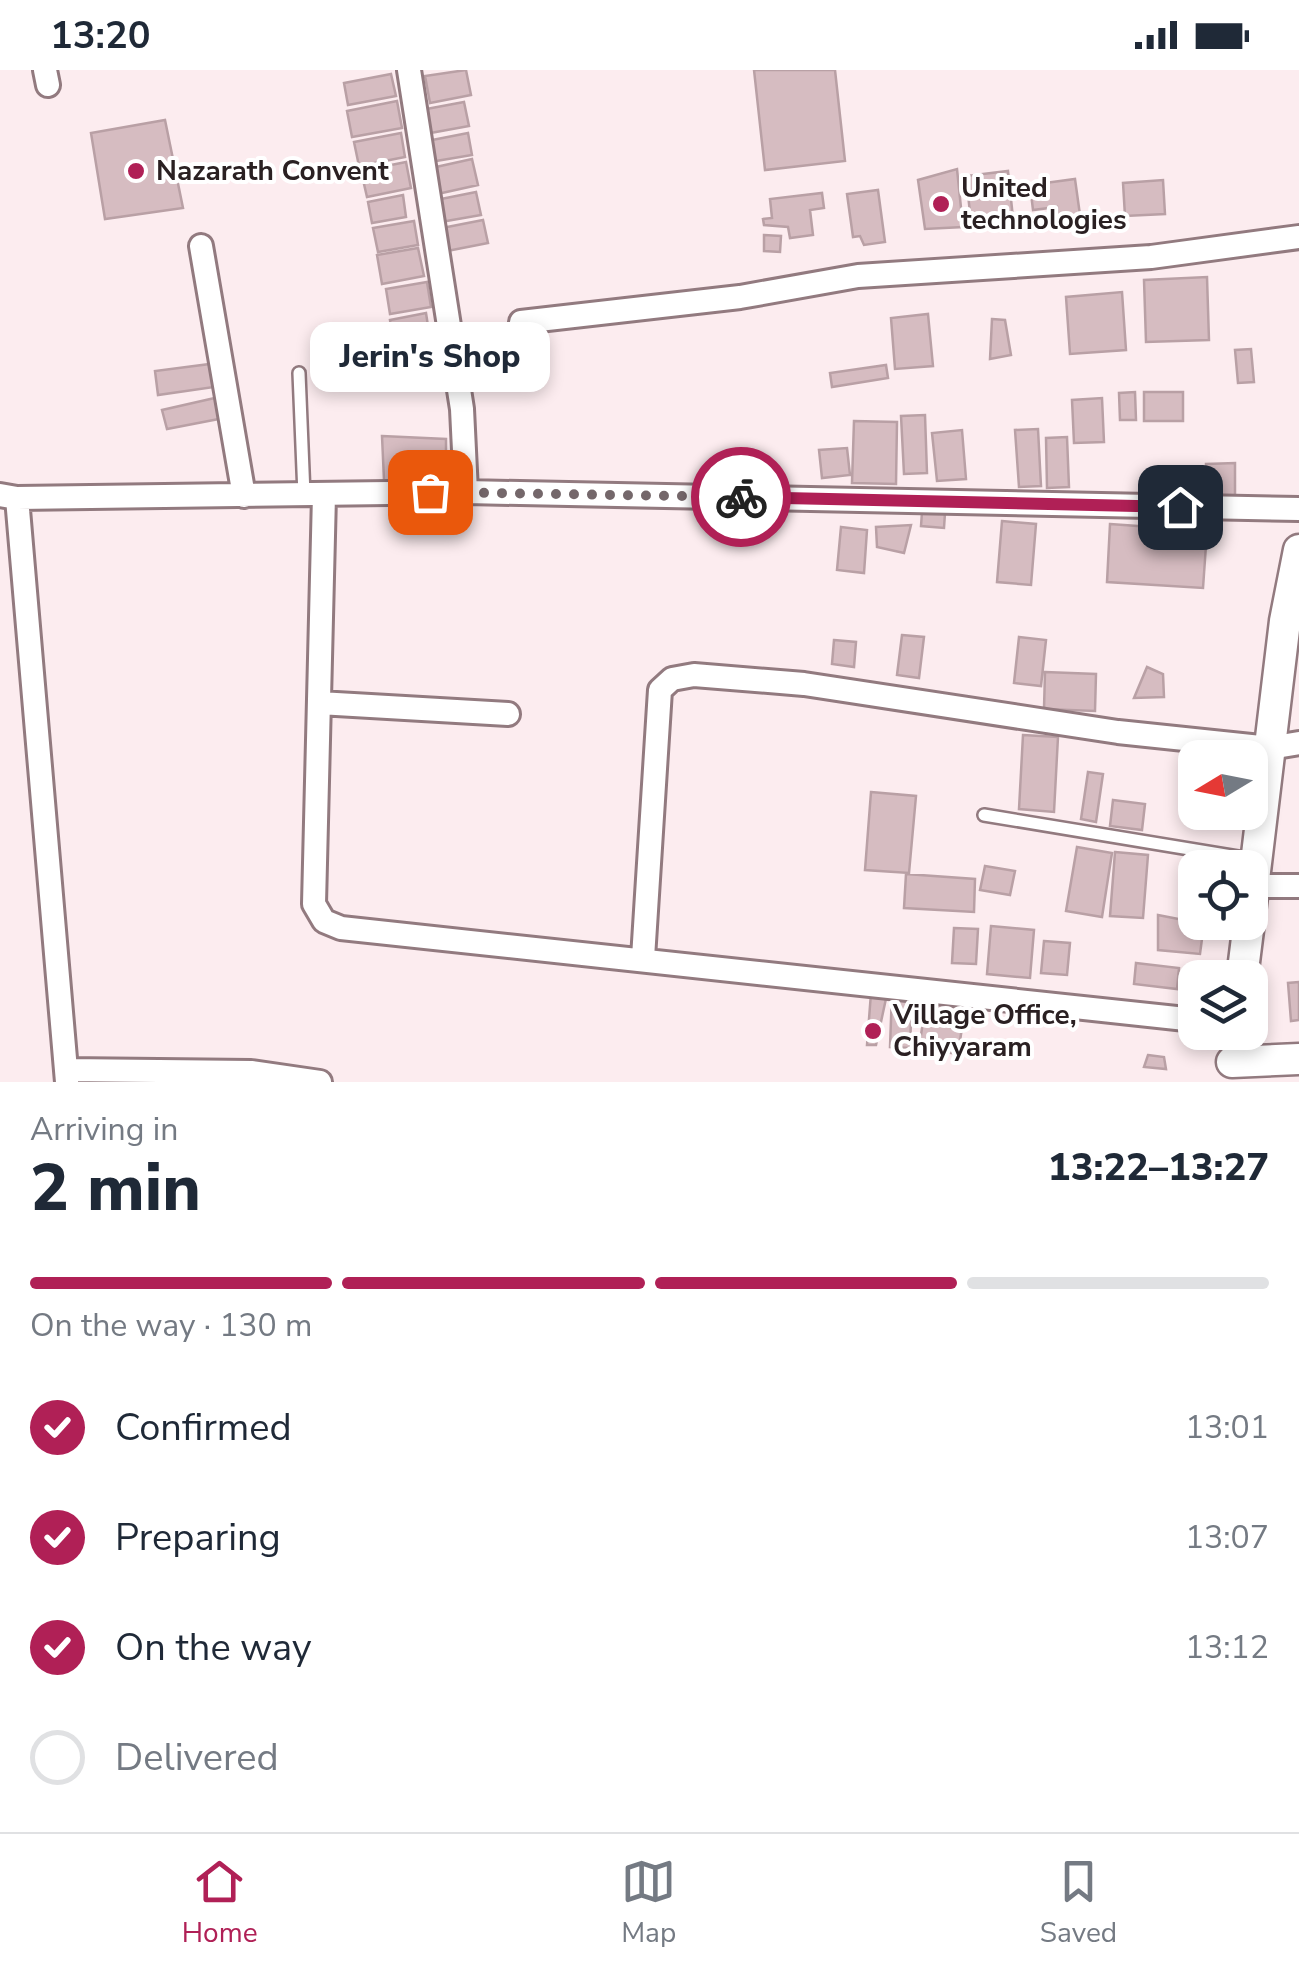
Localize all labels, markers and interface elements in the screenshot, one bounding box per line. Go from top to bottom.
text: 13:20 [50,10,151,61]
place label: Nazarath Convent [156,152,389,190]
marker: Nazarath Convent [125,160,147,182]
place label: United technologies [961,169,1127,239]
marker: United technologies [930,193,952,215]
callout: Jerin's Shop [310,322,550,392]
text: Jerin's Shop [339,335,521,378]
courier [691,447,791,547]
pin [388,450,473,535]
icon: bag [403,465,458,520]
pin [1138,465,1223,550]
icon: bike [714,470,769,525]
icon: home [1153,480,1208,535]
north arrow [1178,740,1268,830]
map controls [1178,740,1268,1050]
button: locate [1178,850,1268,940]
button: layers [1178,960,1268,1050]
place label: Village Office, Chiyyaram [892,996,1077,1066]
marker: Village Office, Chiyyaram [862,1020,884,1042]
text: Arriving in [30,1108,178,1151]
text: 13:22–13:27 [1048,1142,1269,1193]
text: 2 min [30,1144,201,1233]
text: On the way · 130 m [30,1304,312,1347]
icon: check [30,1400,85,1455]
text: Confirmed [115,1402,292,1453]
text: 13:01 [1185,1406,1269,1449]
icon: check [30,1510,85,1565]
text: Preparing [115,1512,281,1563]
text: 13:07 [1185,1516,1269,1559]
icon: check [30,1620,85,1675]
text: On the way [115,1622,311,1673]
text: 13:12 [1185,1626,1269,1669]
text: Delivered [115,1732,279,1783]
tab: Home [182,1854,258,1952]
tab: Map [621,1854,676,1952]
tab: Saved [1040,1854,1117,1952]

